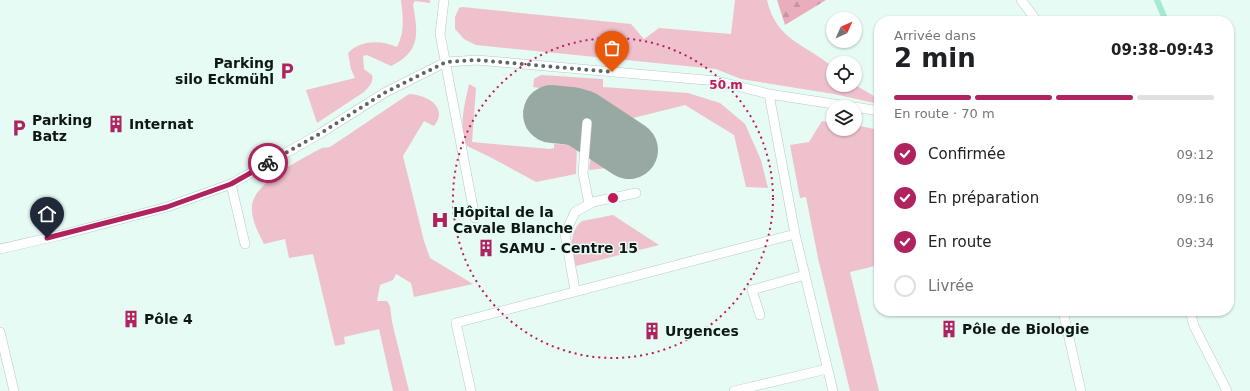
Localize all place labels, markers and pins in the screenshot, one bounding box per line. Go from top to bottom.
pin [595,31,629,72]
place label: Parking silo Eckmühl [175,55,274,87]
parking icon: Parking silo Eckmühl [277,61,297,81]
place label: Parking Batz [32,112,92,144]
building icon: Internat [106,114,126,134]
place label: Internat [129,116,194,132]
parking icon: Parking Batz [9,118,29,138]
centre of rings [606,191,620,205]
pin [30,197,64,238]
place label: Hôpital de la Cavale Blanche [453,204,573,236]
hospital icon: Hôpital de la Cavale Blanche [430,210,450,230]
building icon: SAMU - Centre 15 [476,238,496,258]
place label: SAMU - Centre 15 [499,240,638,256]
building icon: Pôle 4 [121,309,141,329]
place label: Pôle 4 [144,311,193,327]
building icon: Pôle de Biologie [939,319,959,339]
building icon: Urgences [642,321,662,341]
place label: Pôle de Biologie [962,321,1089,337]
place label: Urgences [665,323,739,339]

